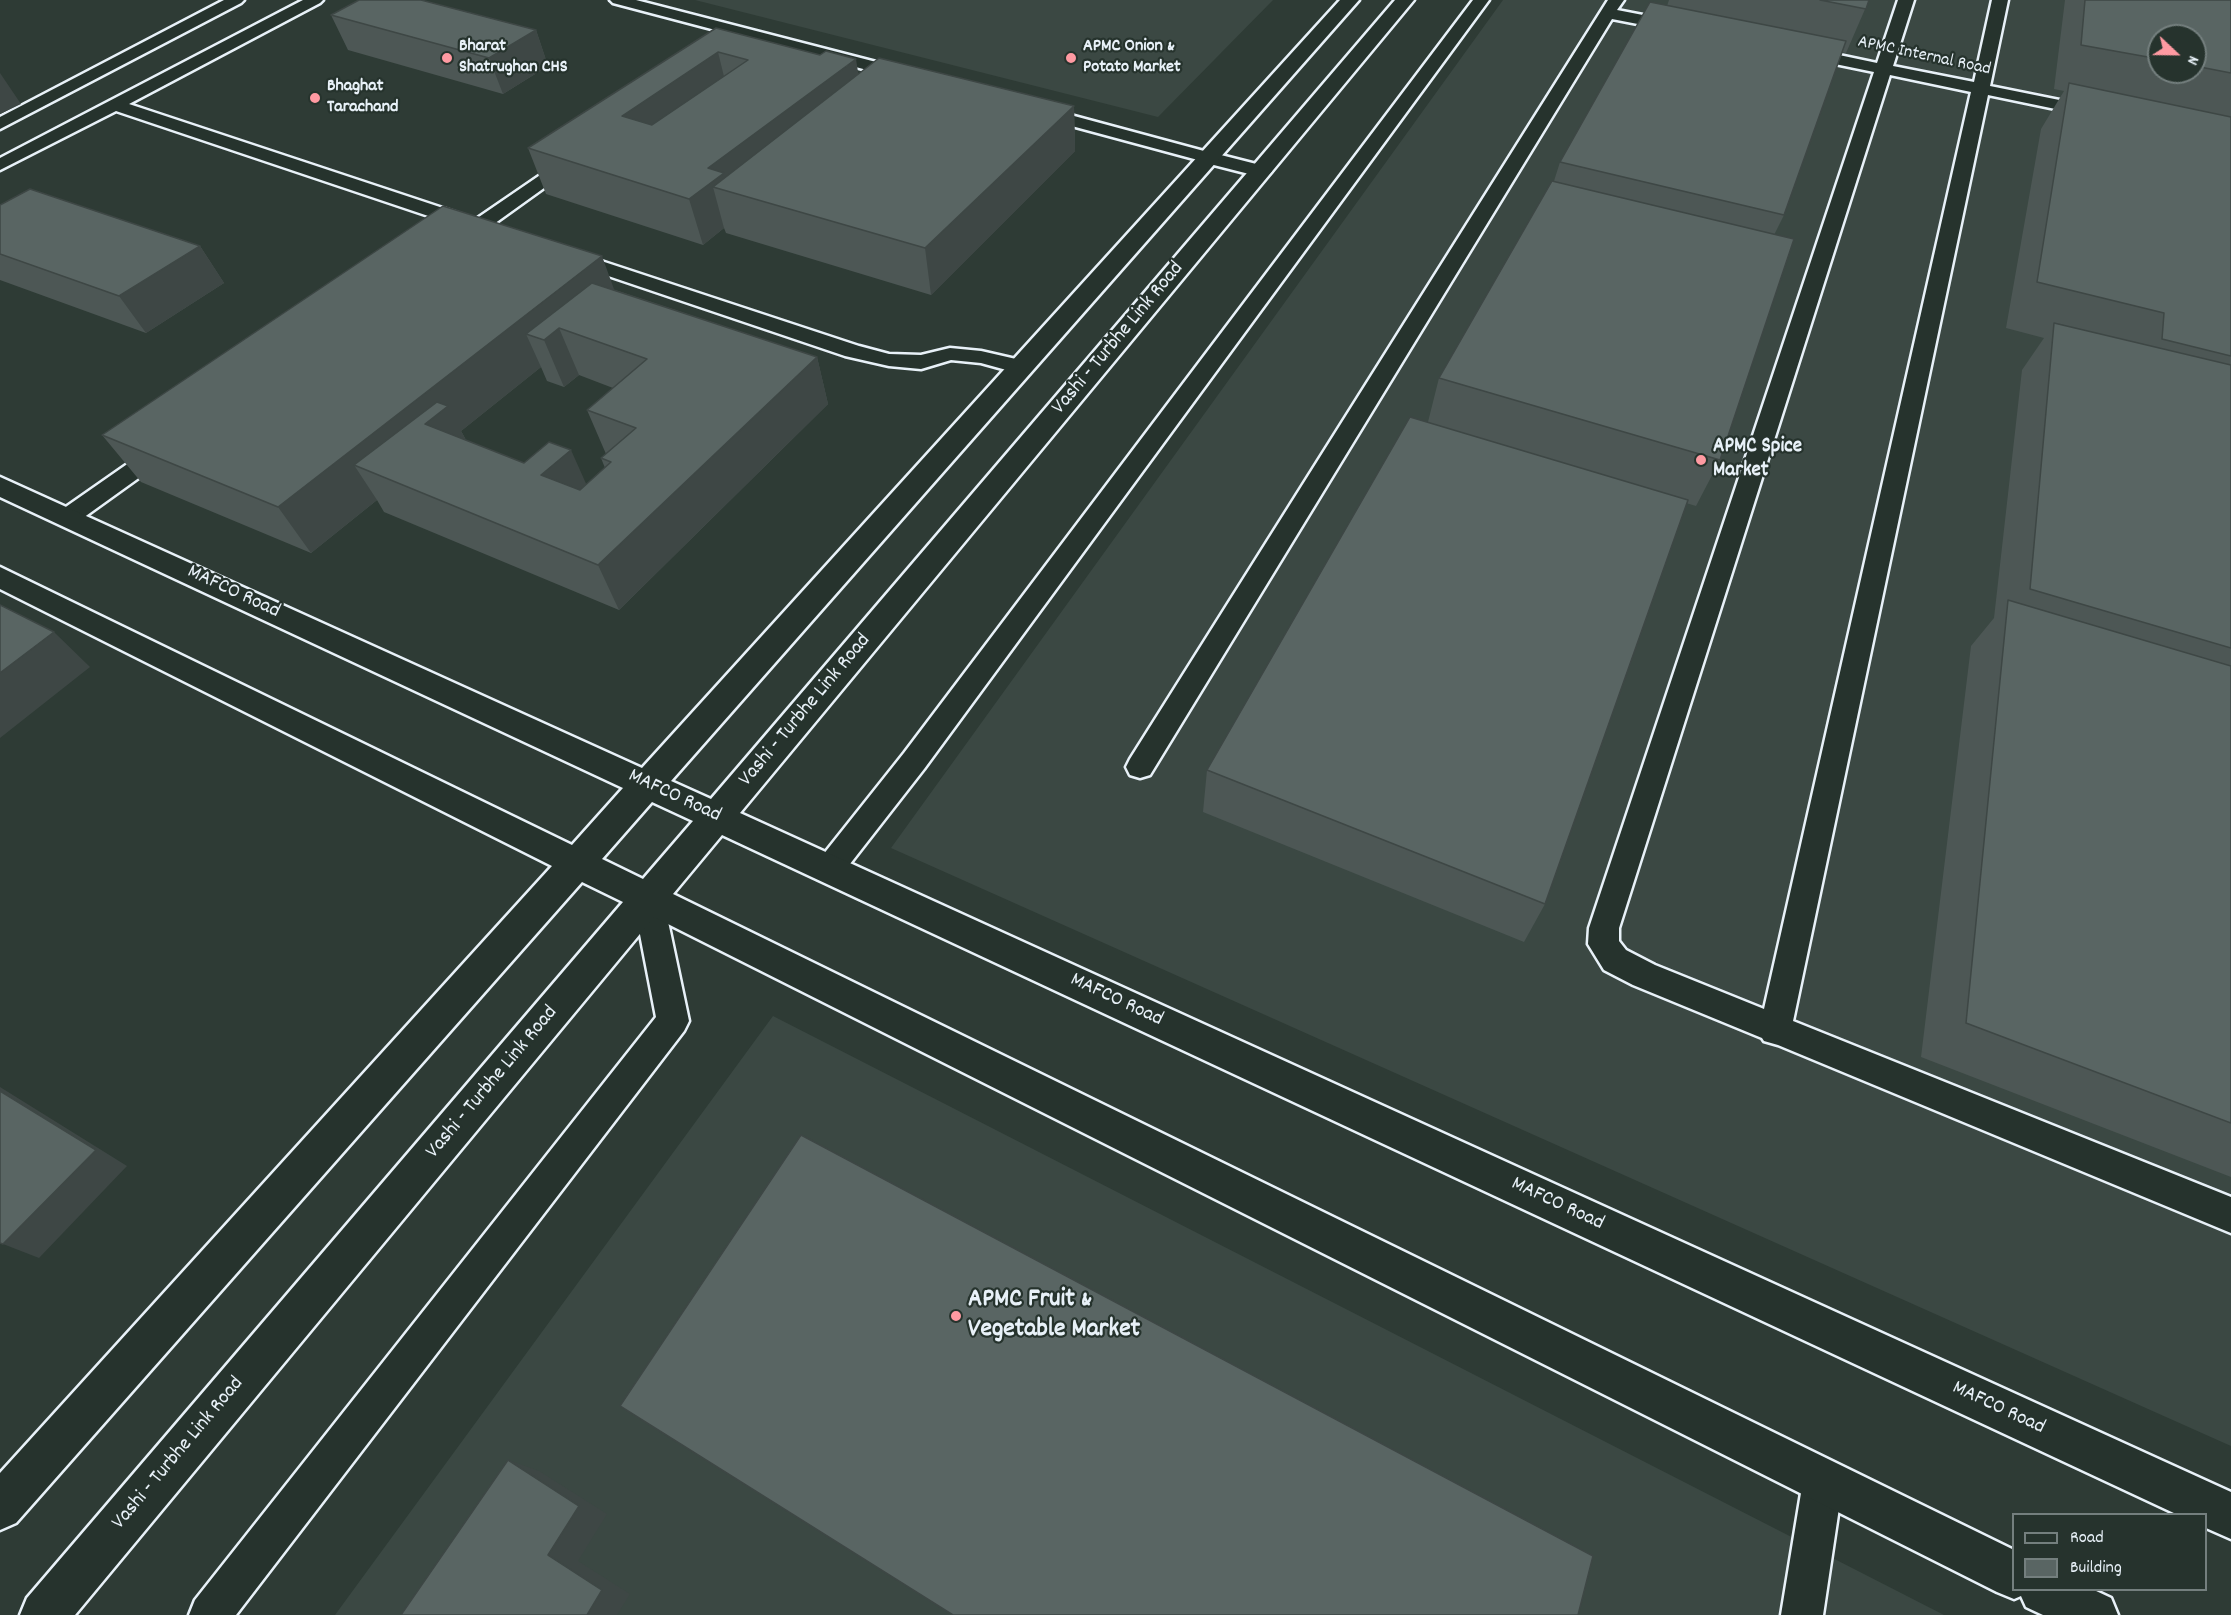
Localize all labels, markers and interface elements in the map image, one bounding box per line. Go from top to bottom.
north arrow [2147,24,2207,84]
street label: APMC Internal Road [1855,32,1993,82]
place label: Bharat Shatrughan CHS [459,37,568,80]
place label: APMC Onion & Potato Market [1083,37,1181,80]
marker: Bharat Shatrughan CHS [440,51,454,65]
marker: APMC Onion & Potato Market [1064,51,1078,65]
text: N [2180,52,2204,68]
place label: Bhaghat Tarachand [327,77,398,119]
marker: Bhaghat Tarachand [308,91,322,105]
street label: Vashi - Turbhe Link Road [1048,257,1190,421]
place label: APMC Spice Market [1713,435,1802,485]
marker: APMC Spice Market [1694,453,1708,467]
street label: MAFCO Road [183,561,283,625]
street label: Vashi - Turbhe Link Road [735,629,877,793]
street label: MAFCO Road [624,765,724,829]
street label: MAFCO Road [1066,969,1166,1033]
street label: Vashi - Turbhe Link Road [422,1001,564,1165]
street label: MAFCO Road [1507,1173,1607,1237]
place label: APMC Fruit & Vegetable Market [968,1285,1140,1346]
marker: APMC Fruit & Vegetable Market [949,1309,963,1323]
street label: Vashi - Turbhe Link Road [108,1372,250,1536]
street label: MAFCO Road [1948,1377,2048,1441]
legend [2012,1513,2207,1591]
text: Road [2070,1526,2104,1551]
text: Building [2070,1556,2122,1581]

